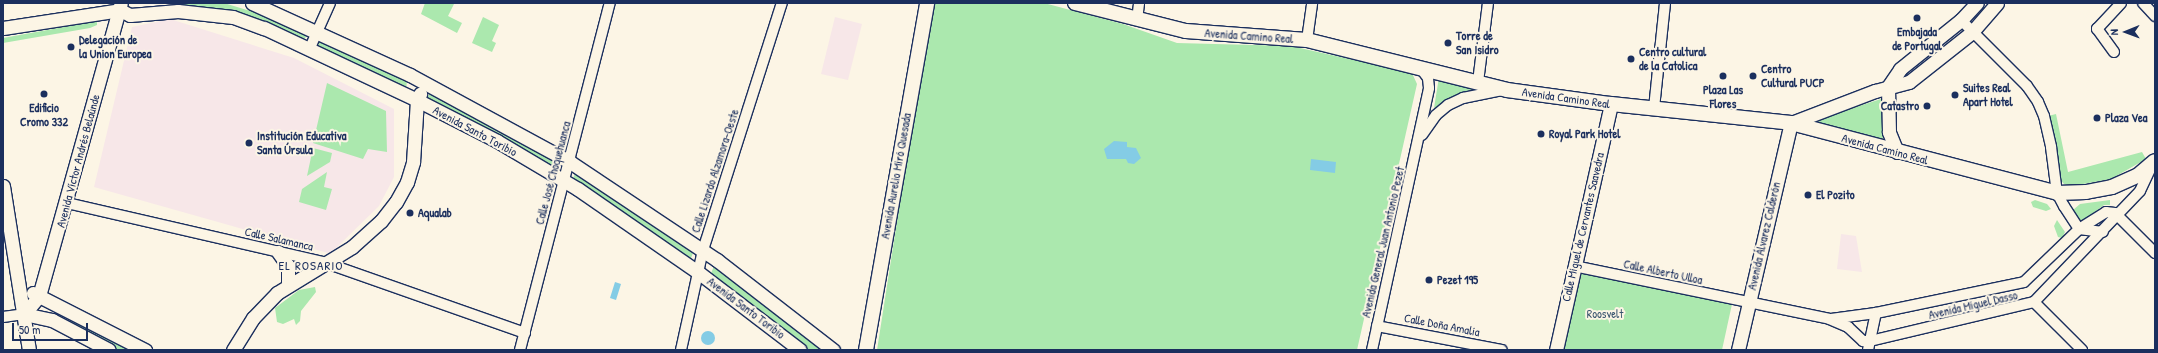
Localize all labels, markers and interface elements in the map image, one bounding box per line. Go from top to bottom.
north arrow [2106,12,2146,52]
marker: Embajada de Portugal [1912,13,1922,23]
place label: Embajada de Portugal [1892,25,1942,53]
street label: Avenida Camino Real [1204,26,1294,46]
place label: Torre de San Isidro [1456,29,1499,57]
text: N [2107,29,2121,35]
place label: Delegación de la Union Europea [79,33,152,61]
marker: Torre de San Isidro [1443,38,1453,48]
marker: Delegación de la Union Europea [66,42,76,52]
place label: Centro cultural de la Catolica [1639,45,1706,73]
marker: Centro cultural de la Catolica [1626,54,1636,64]
place label: Centro Cultural PUCP [1761,62,1824,90]
marker: Plaza Las Flores [1718,71,1728,81]
marker: Centro Cultural PUCP [1748,71,1758,81]
place label: Suites Real Apart Hotel [1963,81,2013,109]
place label: Plaza Las Flores [1703,83,1743,111]
street label: Avenida Camino Real [1521,85,1611,111]
marker: Edificio Cromo 332 [39,89,49,99]
marker: Suites Real Apart Hotel [1950,90,1960,100]
street label: Avenida Víctor Andrés Belaúnde [53,93,103,229]
place label: Catastro [1881,99,1919,113]
place label: Edificio Cromo 332 [20,101,68,129]
marker: Catastro [1922,101,1932,111]
street label: Avenida Santo Toribio [430,103,520,159]
street label: Calle Lizardo Alzamora-Oeste [688,107,742,235]
place label: Plaza Vea [2105,111,2147,125]
street label: Avenida Aurelio Miró Quesada [878,112,914,240]
marker: Plaza Vea [2092,113,2102,123]
street label: Calle José Choquehuanca [532,120,574,226]
place label: Royal Park Hotel [1549,127,1620,141]
place label: Institución Educativa Santa Úrsula [257,129,346,157]
marker: Royal Park Hotel [1536,129,1546,139]
street label: Avenida Camino Real [1840,131,1930,167]
marker: Institución Educativa Santa Úrsula [244,138,254,148]
street label: Calle Miguel de Cervantes Saavedra [1559,151,1607,303]
street label: Avenida General Juan Antonio Pezet [1359,165,1407,319]
street label: Avenida Álvarez Calderón [1745,181,1783,291]
place label: El Pozito [1816,188,1855,202]
marker: El Pozito [1803,190,1813,200]
place label: Aqualab [418,206,452,220]
marker: Aqualab [405,208,415,218]
street label: Calle Salamanca [243,224,315,254]
district label: EL ROSARIO [278,257,344,273]
street label: Calle Alberto Ulloa [1622,257,1704,287]
place label: Pezet 195 [1437,273,1478,287]
street label: Avenida Santo Toribio [704,274,788,342]
marker: Pezet 195 [1424,275,1434,285]
street label: Avenida Miguel Dasso [1927,288,2019,322]
park label: Roosvelt [1587,307,1623,321]
street label: Calle Doña Amalia [1403,311,1481,339]
scale bar [14,315,90,341]
text: 50 m [19,321,40,338]

